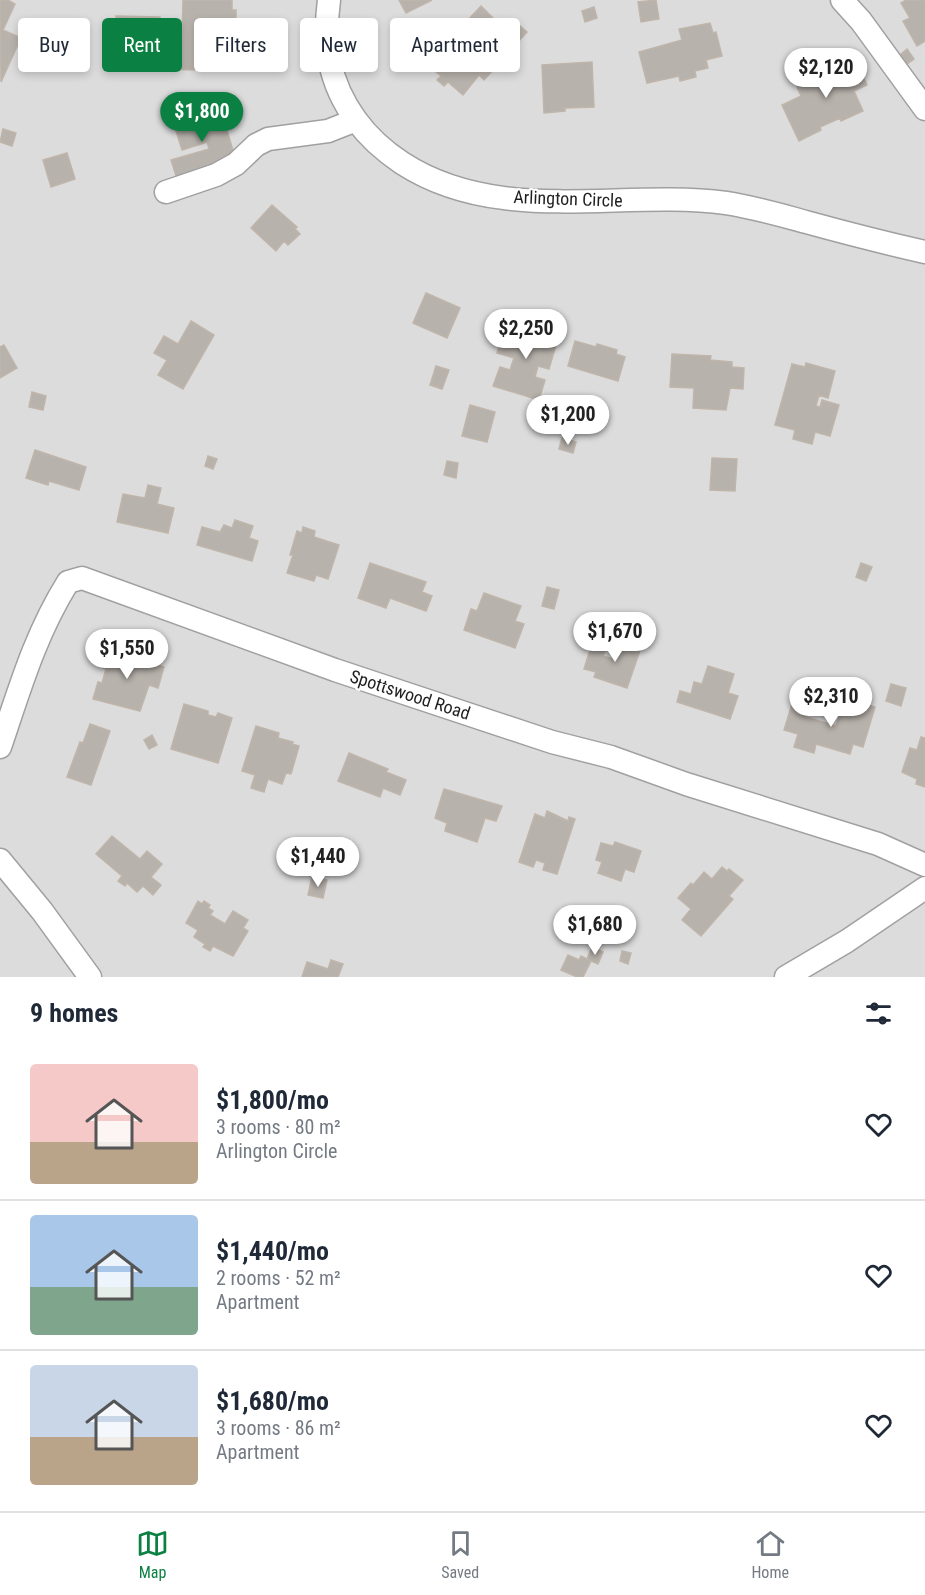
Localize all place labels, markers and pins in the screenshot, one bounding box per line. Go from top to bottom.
pin: $2,120 [777,48,875,99]
pin: $1,800 [153,92,251,143]
pin: $2,250 [477,309,575,360]
pin: $1,200 [519,395,617,446]
pin: $1,670 [566,612,664,663]
pin: $1,550 [78,629,176,680]
pin: $2,310 [782,677,880,728]
pin: $1,440 [269,837,367,888]
pin: $1,680 [546,905,644,956]

